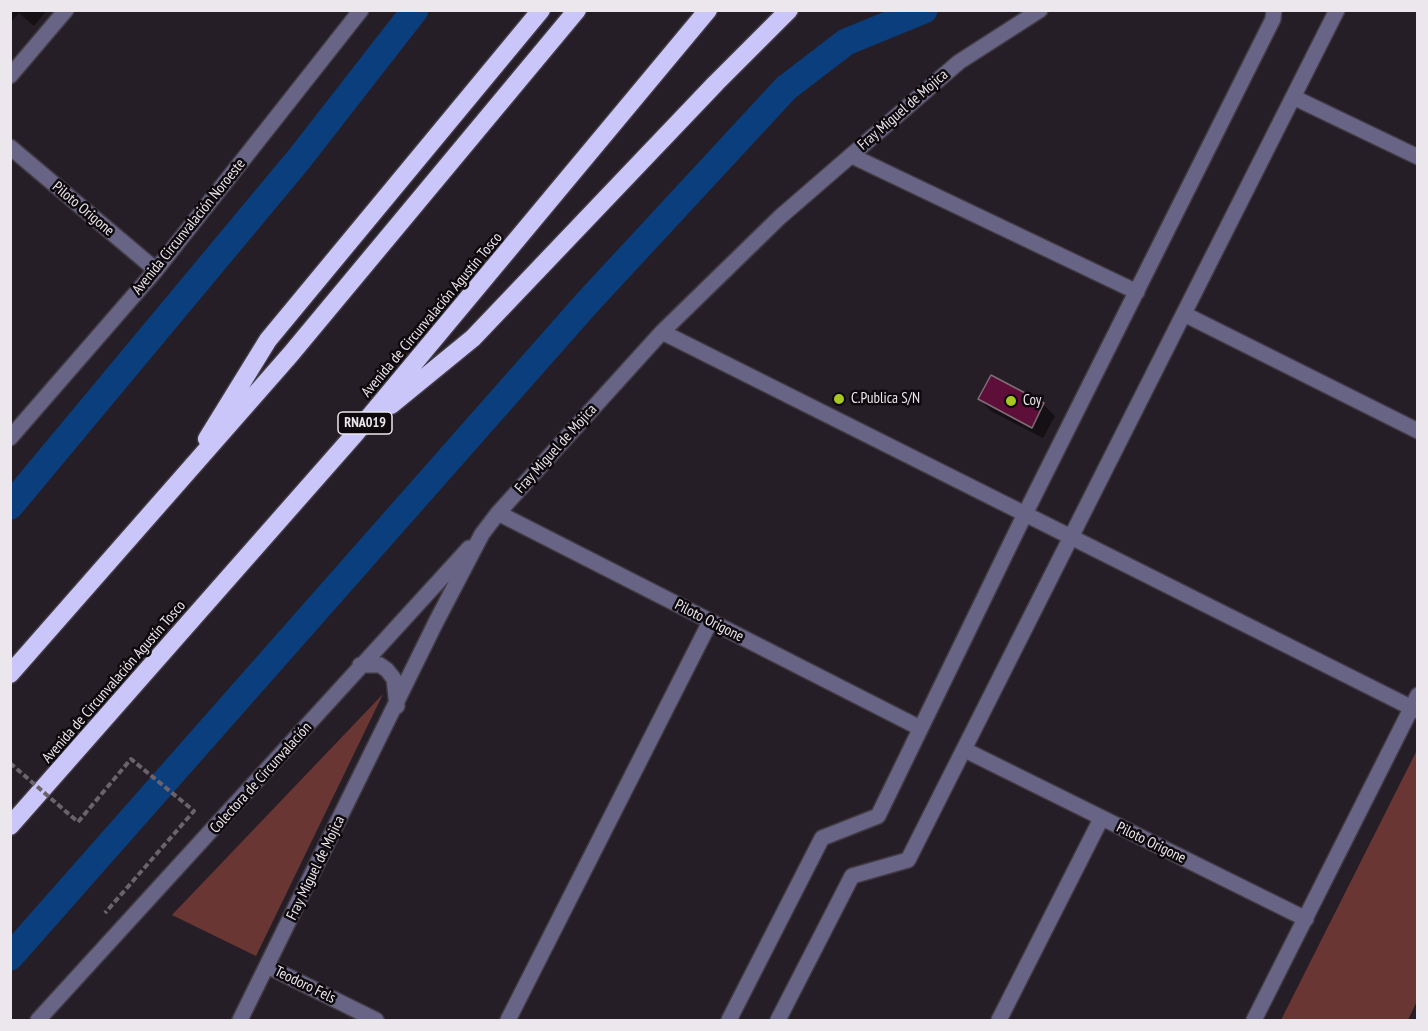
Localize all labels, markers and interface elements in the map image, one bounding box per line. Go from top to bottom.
street label: Fray Miguel de Mojica [854,66,952,154]
street label: Avenida Circunvalación Noroeste [129,155,249,299]
street label: Piloto Origone [48,178,118,240]
street label: Avenida de Circunvalación Agustín Tosco [358,229,506,401]
place label: C.Publica S/N [851,390,920,408]
marker: C.Publica S/N [832,392,846,406]
place label: Coy [1023,392,1041,410]
marker: Coy [1004,394,1018,408]
street label: Fray Miguel de Mojica [511,401,601,497]
road number: RNA019 [338,412,392,434]
street label: Piloto Origone [672,596,746,646]
street label: Avenida de Circunvalación Agustín Tosco [39,597,189,767]
street label: Colectora de Circunvalación [206,719,316,837]
street label: Fray Miguel de Mojica [283,813,349,923]
street label: Piloto Origone [1113,818,1189,868]
street label: Teodoro Fels [272,963,338,1007]

